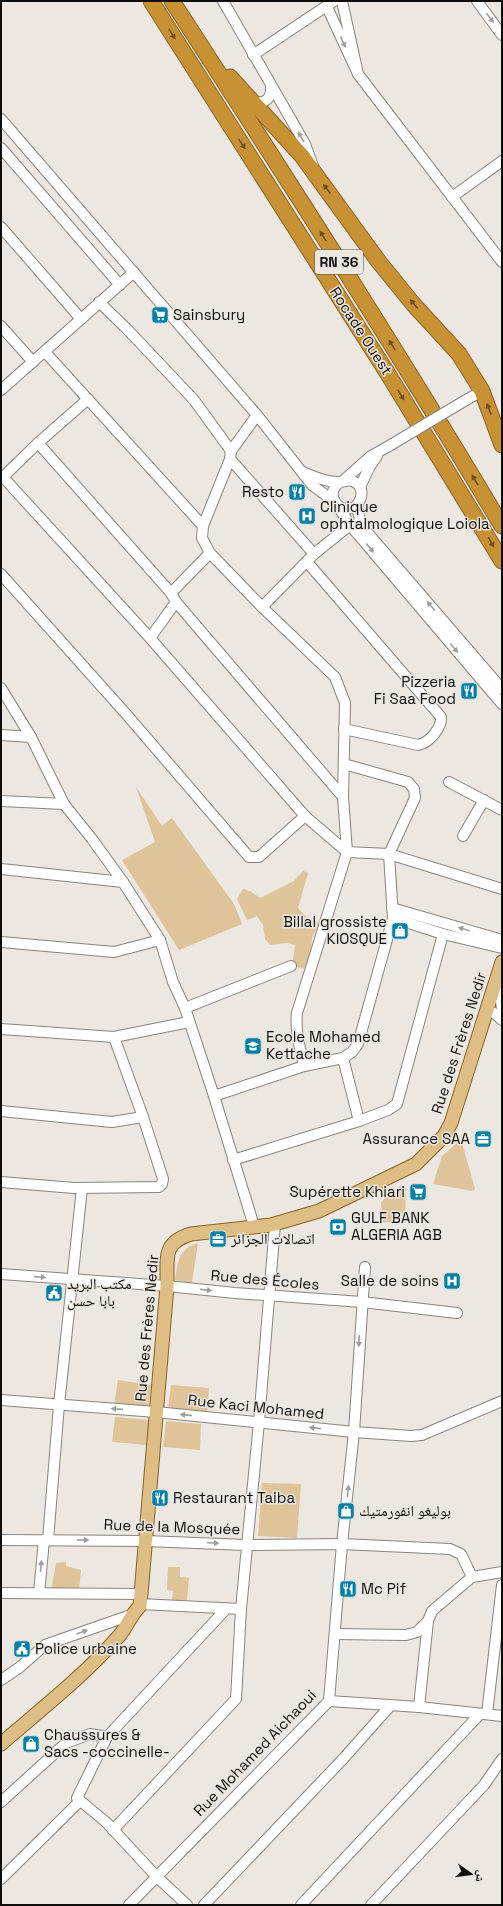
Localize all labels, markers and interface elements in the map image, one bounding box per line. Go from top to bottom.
one-way arrow [486,13,494,23]
one-way arrow [168,29,176,39]
one-way arrow [340,37,346,48]
one-way arrow [297,131,304,143]
one-way arrow [238,139,246,149]
one-way arrow [322,184,331,195]
one-way arrow [319,230,327,241]
road number: RN 36 [315,250,363,274]
street label: Rocade Ouest [326,283,397,378]
one-way arrow [409,299,418,309]
supermarket icon: Sainsbury [150,305,170,325]
place label: Sainsbury [173,305,245,324]
one-way arrow [389,340,396,351]
one-way arrow [398,389,405,401]
one-way arrow [485,402,491,414]
one-way arrow [471,474,478,486]
place label: Resto [242,482,284,501]
restaurant icon: Resto [287,482,307,502]
place label: Clinique ophtalmologique Loiola [320,497,490,533]
hospital icon: Clinique ophtalmologique Loiola [297,506,317,526]
one-way arrow [487,536,494,548]
one-way arrow [366,543,375,554]
one-way arrow [426,601,435,612]
one-way arrow [449,642,458,653]
place label: Pizzeria Fi Saa Food [374,672,456,708]
restaurant icon: Pizzeria Fi Saa Food [459,681,479,701]
place label: Billal grossiste KIOSQUE [283,912,387,948]
shop icon: Billal grossiste KIOSQUE [390,921,410,941]
one-way arrow [458,926,470,932]
street label: Rue des Frères Nedir [427,969,491,1116]
place label: Ecole Mohamed Kettache [266,1027,381,1063]
school or university icon: Ecole Mohamed Kettache [243,1036,263,1056]
place label: Assurance SAA [363,1129,471,1148]
office icon: Assurance SAA [473,1129,493,1149]
place label: Supérette Khiari [289,1182,405,1201]
supermarket icon: Supérette Khiari [408,1182,428,1202]
place label: GULF BANK ALGERIA AGB [351,1208,442,1244]
bank icon: GULF BANK ALGERIA AGB [328,1217,348,1237]
office icon: اتصالات الجزائر [208,1229,228,1249]
place label: اتصالات الجزائر [230,1229,315,1248]
street label: Rue des Frères Nedir [131,1253,162,1402]
street label: Rue des Écoles [210,1265,320,1294]
place label: Salle de soins [341,1271,439,1290]
hospital icon: Salle de soins [442,1271,462,1291]
one-way arrow [34,1273,46,1280]
place label: مكتب البريد بابا حسن [67,1274,132,1311]
public building icon: مكتب البريد بابا حسن [44,1283,64,1303]
one-way arrow [200,1287,212,1293]
one-way arrow [356,1335,363,1347]
street label: Rue Kaci Mohamed [187,1390,325,1423]
one-way arrow [111,1405,123,1412]
one-way arrow [180,1412,192,1418]
one-way arrow [309,1425,321,1431]
one-way arrow [344,1485,351,1497]
restaurant icon: Restaurant Taiba [150,1488,170,1508]
place label: Restaurant Taiba [173,1488,295,1507]
shop icon: بوليغو انفورمتيك [336,1501,356,1521]
place label: بوليغو انفورمتيك [359,1501,451,1520]
street label: Rue de la Mosquée [103,1515,241,1538]
one-way arrow [77,1537,90,1543]
one-way arrow [207,1540,219,1547]
one-way arrow [38,1560,45,1572]
restaurant icon: Mc Pif [338,1579,358,1599]
place label: Mc Pif [361,1579,406,1598]
one-way arrow [77,1629,89,1635]
public building icon: Police urbaine [12,1639,32,1659]
place label: Police urbaine [35,1639,137,1658]
street label: Rue Mohamed Aichaoui [189,1685,320,1820]
place label: Chaussures & Sacs -coccinelle- [44,1725,170,1761]
shop icon: Chaussures & Sacs -coccinelle- [21,1734,41,1754]
north arrow [451,1854,491,1894]
text: ش [471,1869,489,1884]

